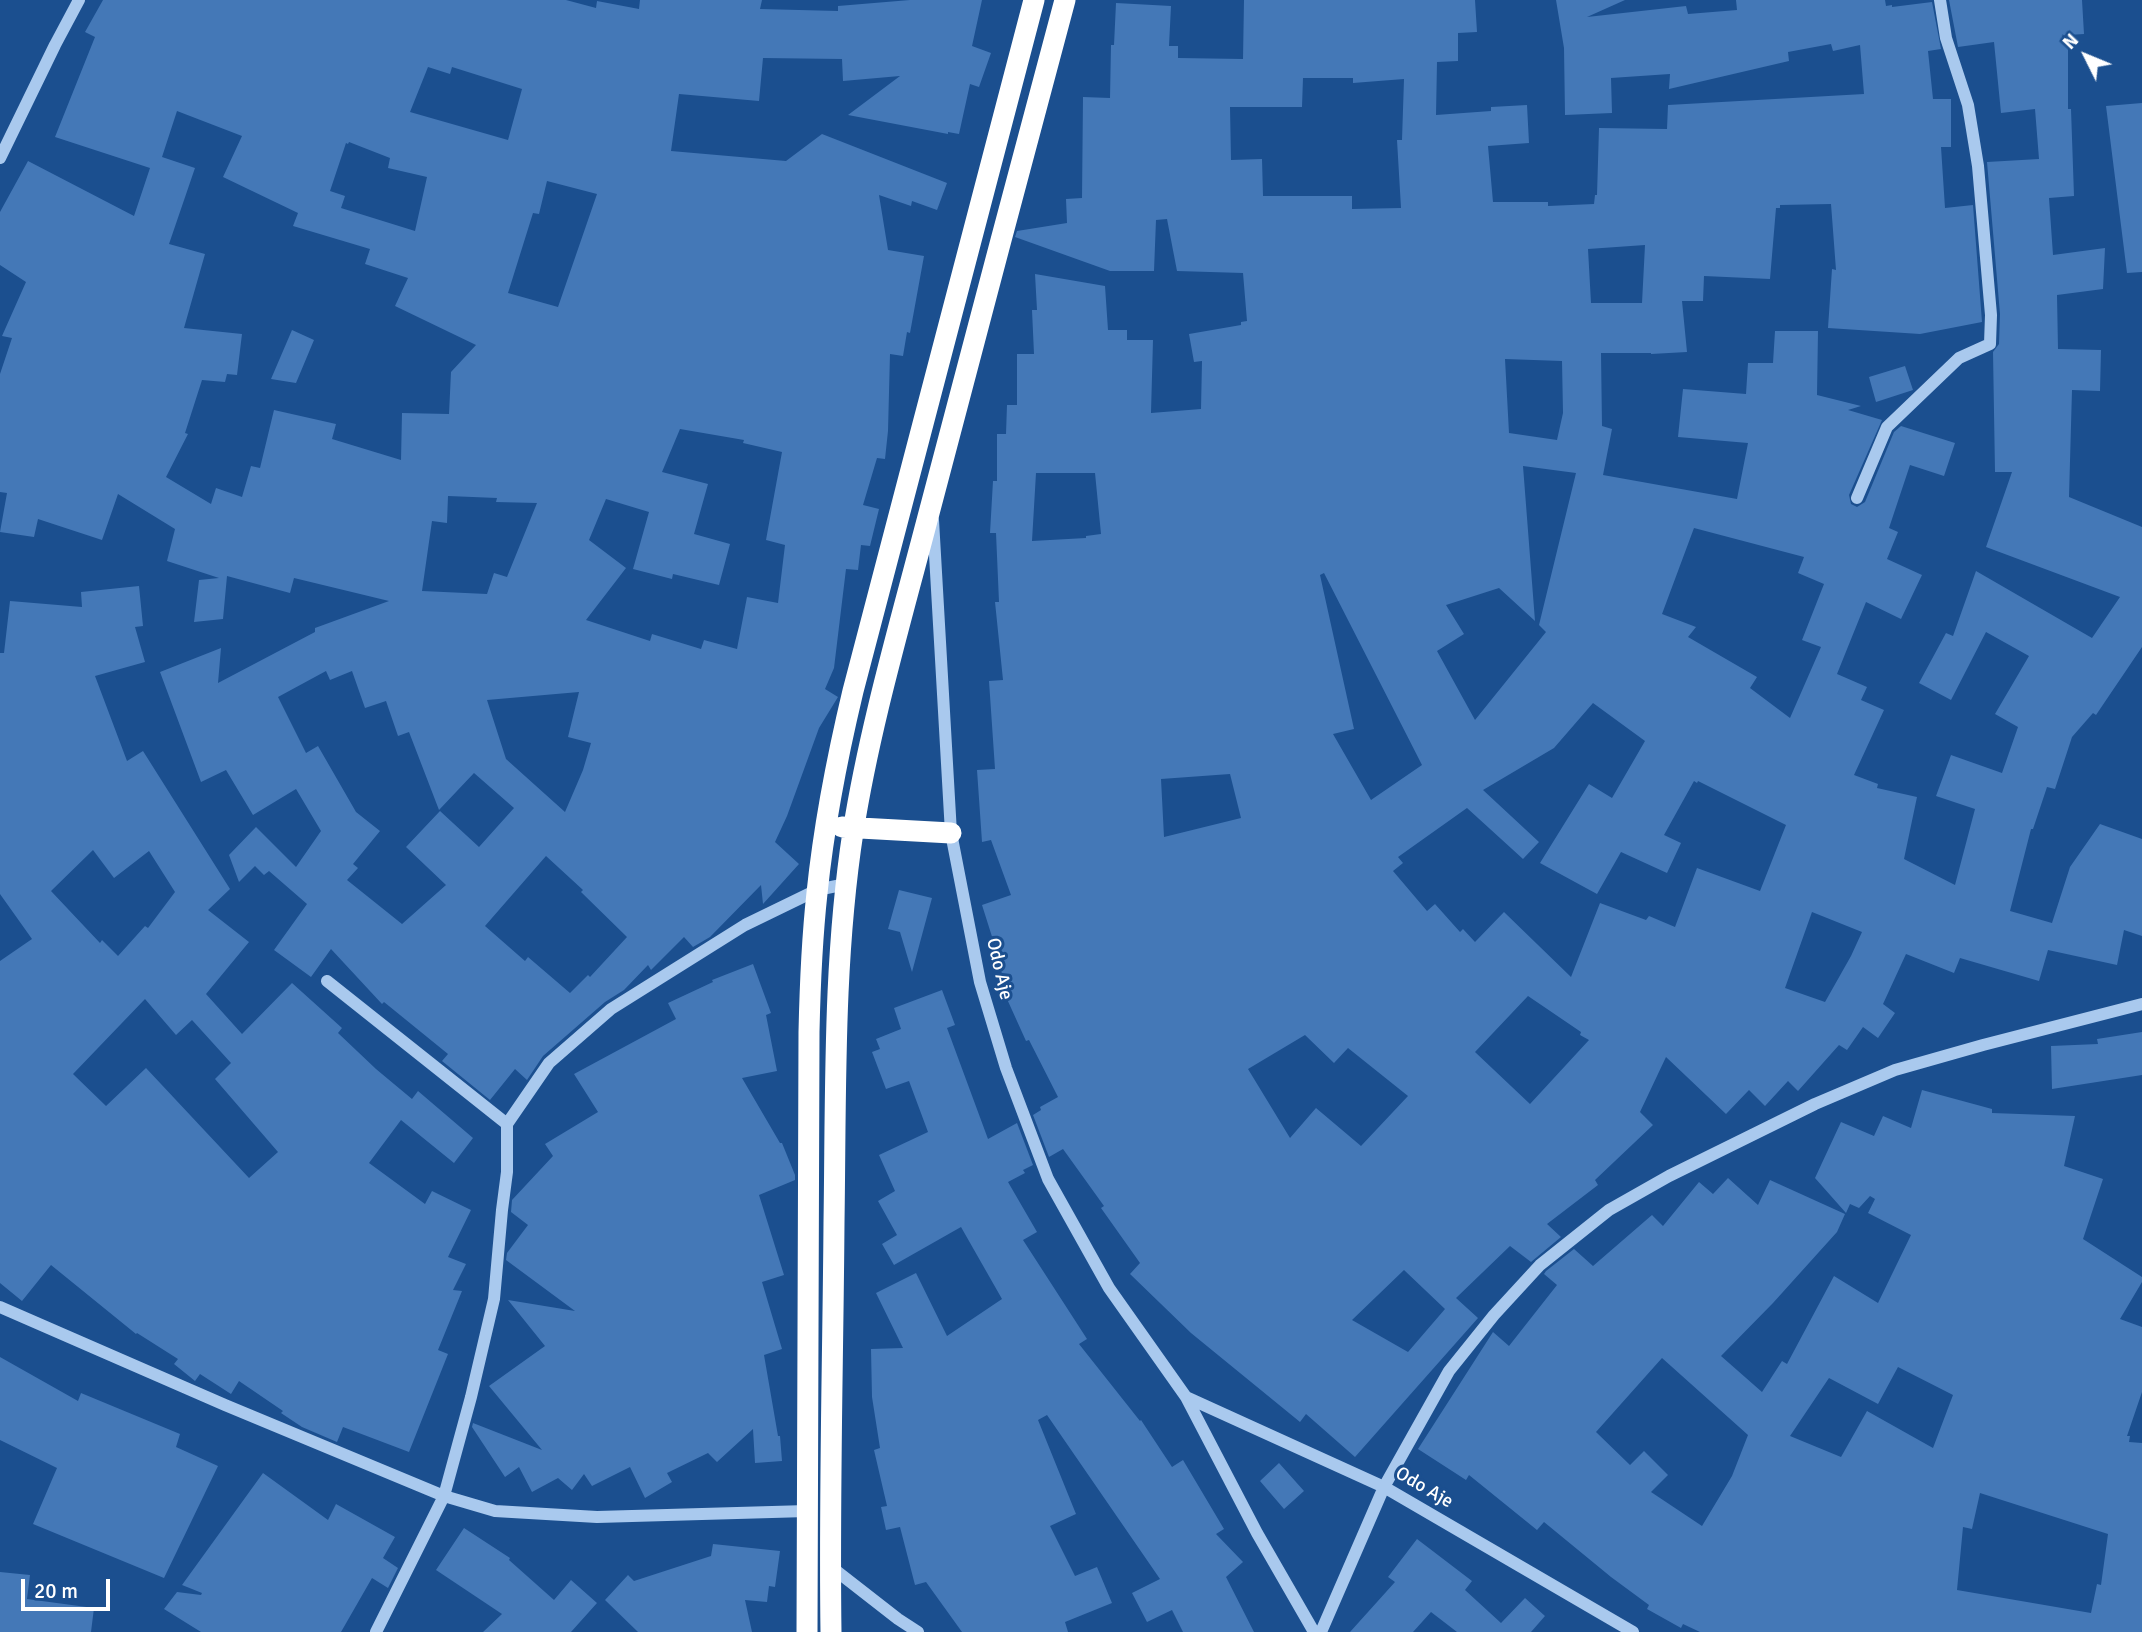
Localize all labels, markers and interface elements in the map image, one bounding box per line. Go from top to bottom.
north arrow [2051,21,2121,91]
text: N [2057,29,2084,55]
street label: Odo Aje [981,936,1017,1002]
street label: Odo Aje [1391,1462,1457,1514]
scale bar [24,1566,114,1610]
text: 20 m [34,1578,78,1604]

